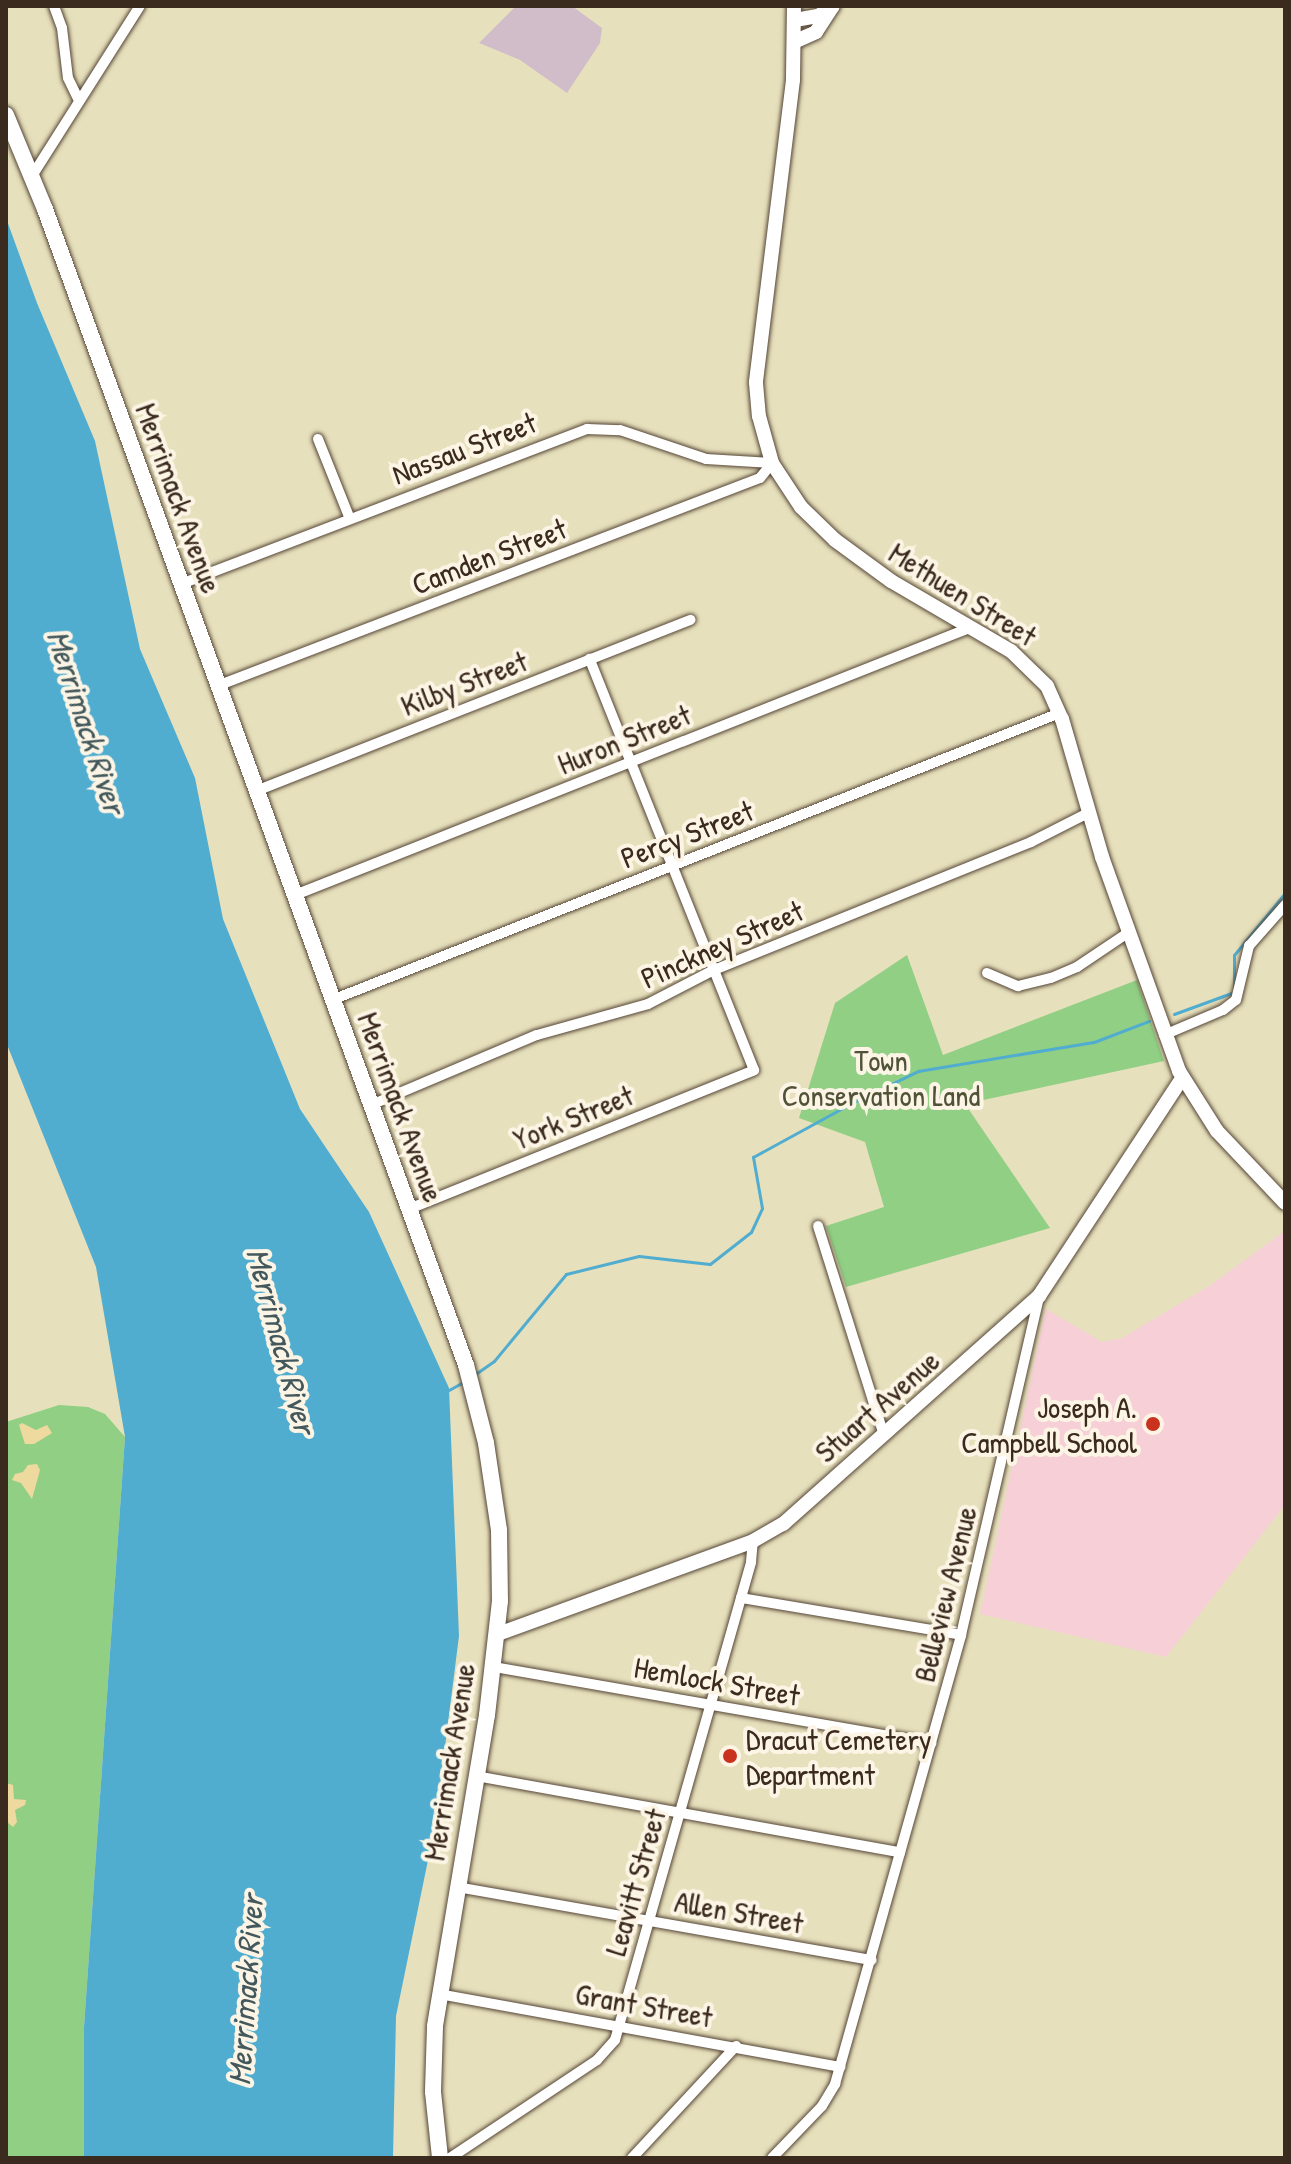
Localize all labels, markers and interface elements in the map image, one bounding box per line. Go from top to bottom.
street label: Merrimack Avenue [128,398,230,598]
street label: Nassau Street [387,404,541,492]
street label: Camden Street [407,510,571,602]
street label: Methuen Street [883,535,1043,653]
water label: Merrimack River [38,625,134,819]
street label: Kilby Street [396,643,532,723]
street label: Huron Street [552,696,696,782]
street label: Percy Street [616,792,758,876]
street label: Pinckney Street [635,892,809,996]
street label: Merrimack Avenue [350,1007,452,1207]
park label: Town Conservation Land [782,1042,980,1112]
street label: York Street [508,1077,638,1157]
water label: Merrimack River [238,1244,324,1438]
street label: Stuart Avenue [808,1342,946,1470]
place label: Joseph A. Campbell School [961,1389,1137,1460]
marker: Joseph A. Campbell School [1144,1415,1162,1433]
street label: Belleview Avenue [906,1503,984,1685]
street label: Hemlock Street [632,1649,802,1713]
street label: Merrimack Avenue [416,1661,482,1863]
place label: Dracut Cemetery Department [746,1721,932,1792]
marker: Dracut Cemetery Department [721,1747,739,1765]
street label: Leavitt Street [597,1804,673,1960]
street label: Allen Street [672,1883,806,1941]
water label: Merrimack River [220,1894,272,2086]
street label: Grant Street [573,1975,715,2035]

